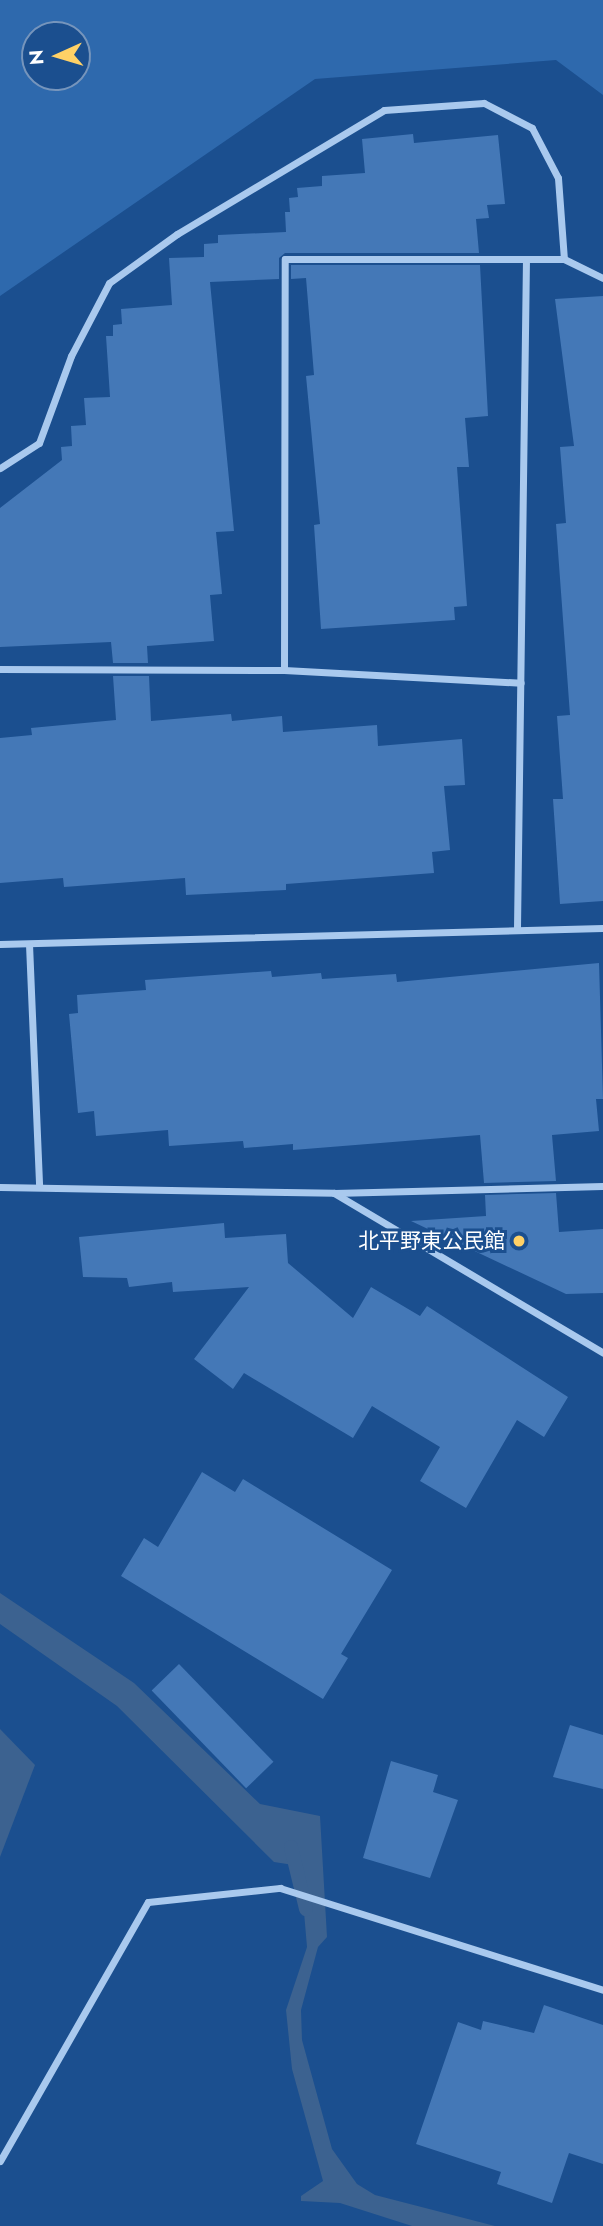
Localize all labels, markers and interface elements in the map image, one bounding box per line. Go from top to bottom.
north arrow [21,21,91,91]
text: N [23,49,51,66]
place label: 北平野東公民館 [358,1228,505,1254]
marker: 北平野東公民館 [511,1233,527,1249]

